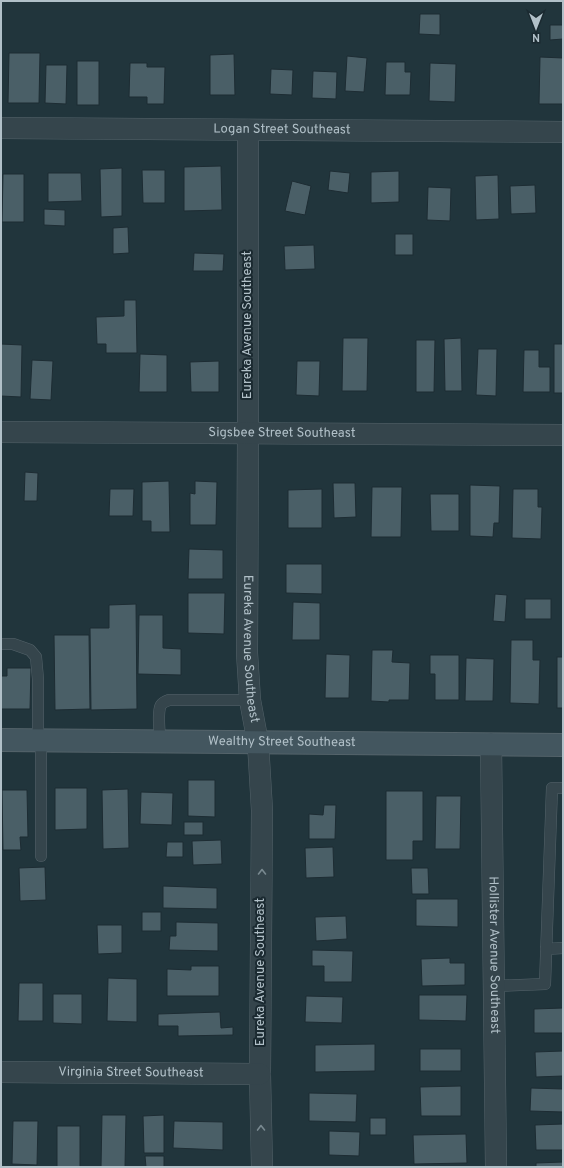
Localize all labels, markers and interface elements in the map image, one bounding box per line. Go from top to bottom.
north arrow [516,8,556,48]
text: N [532,30,540,44]
street label: Logan Street Southeast [213,122,351,138]
street label: Eureka Avenue Southeast [240,251,256,399]
street label: Sigsbee Street Southeast [208,425,356,442]
street label: Eureka Avenue Southeast [239,575,262,724]
street label: Wealthy Street Southeast [208,734,356,751]
one-way arrow [258,869,266,875]
street label: Hollister Avenue Southeast [485,876,502,1034]
street label: Eureka Avenue Southeast [253,898,269,1046]
street label: Virginia Street Southeast [58,1064,204,1082]
one-way arrow [257,1125,265,1131]

